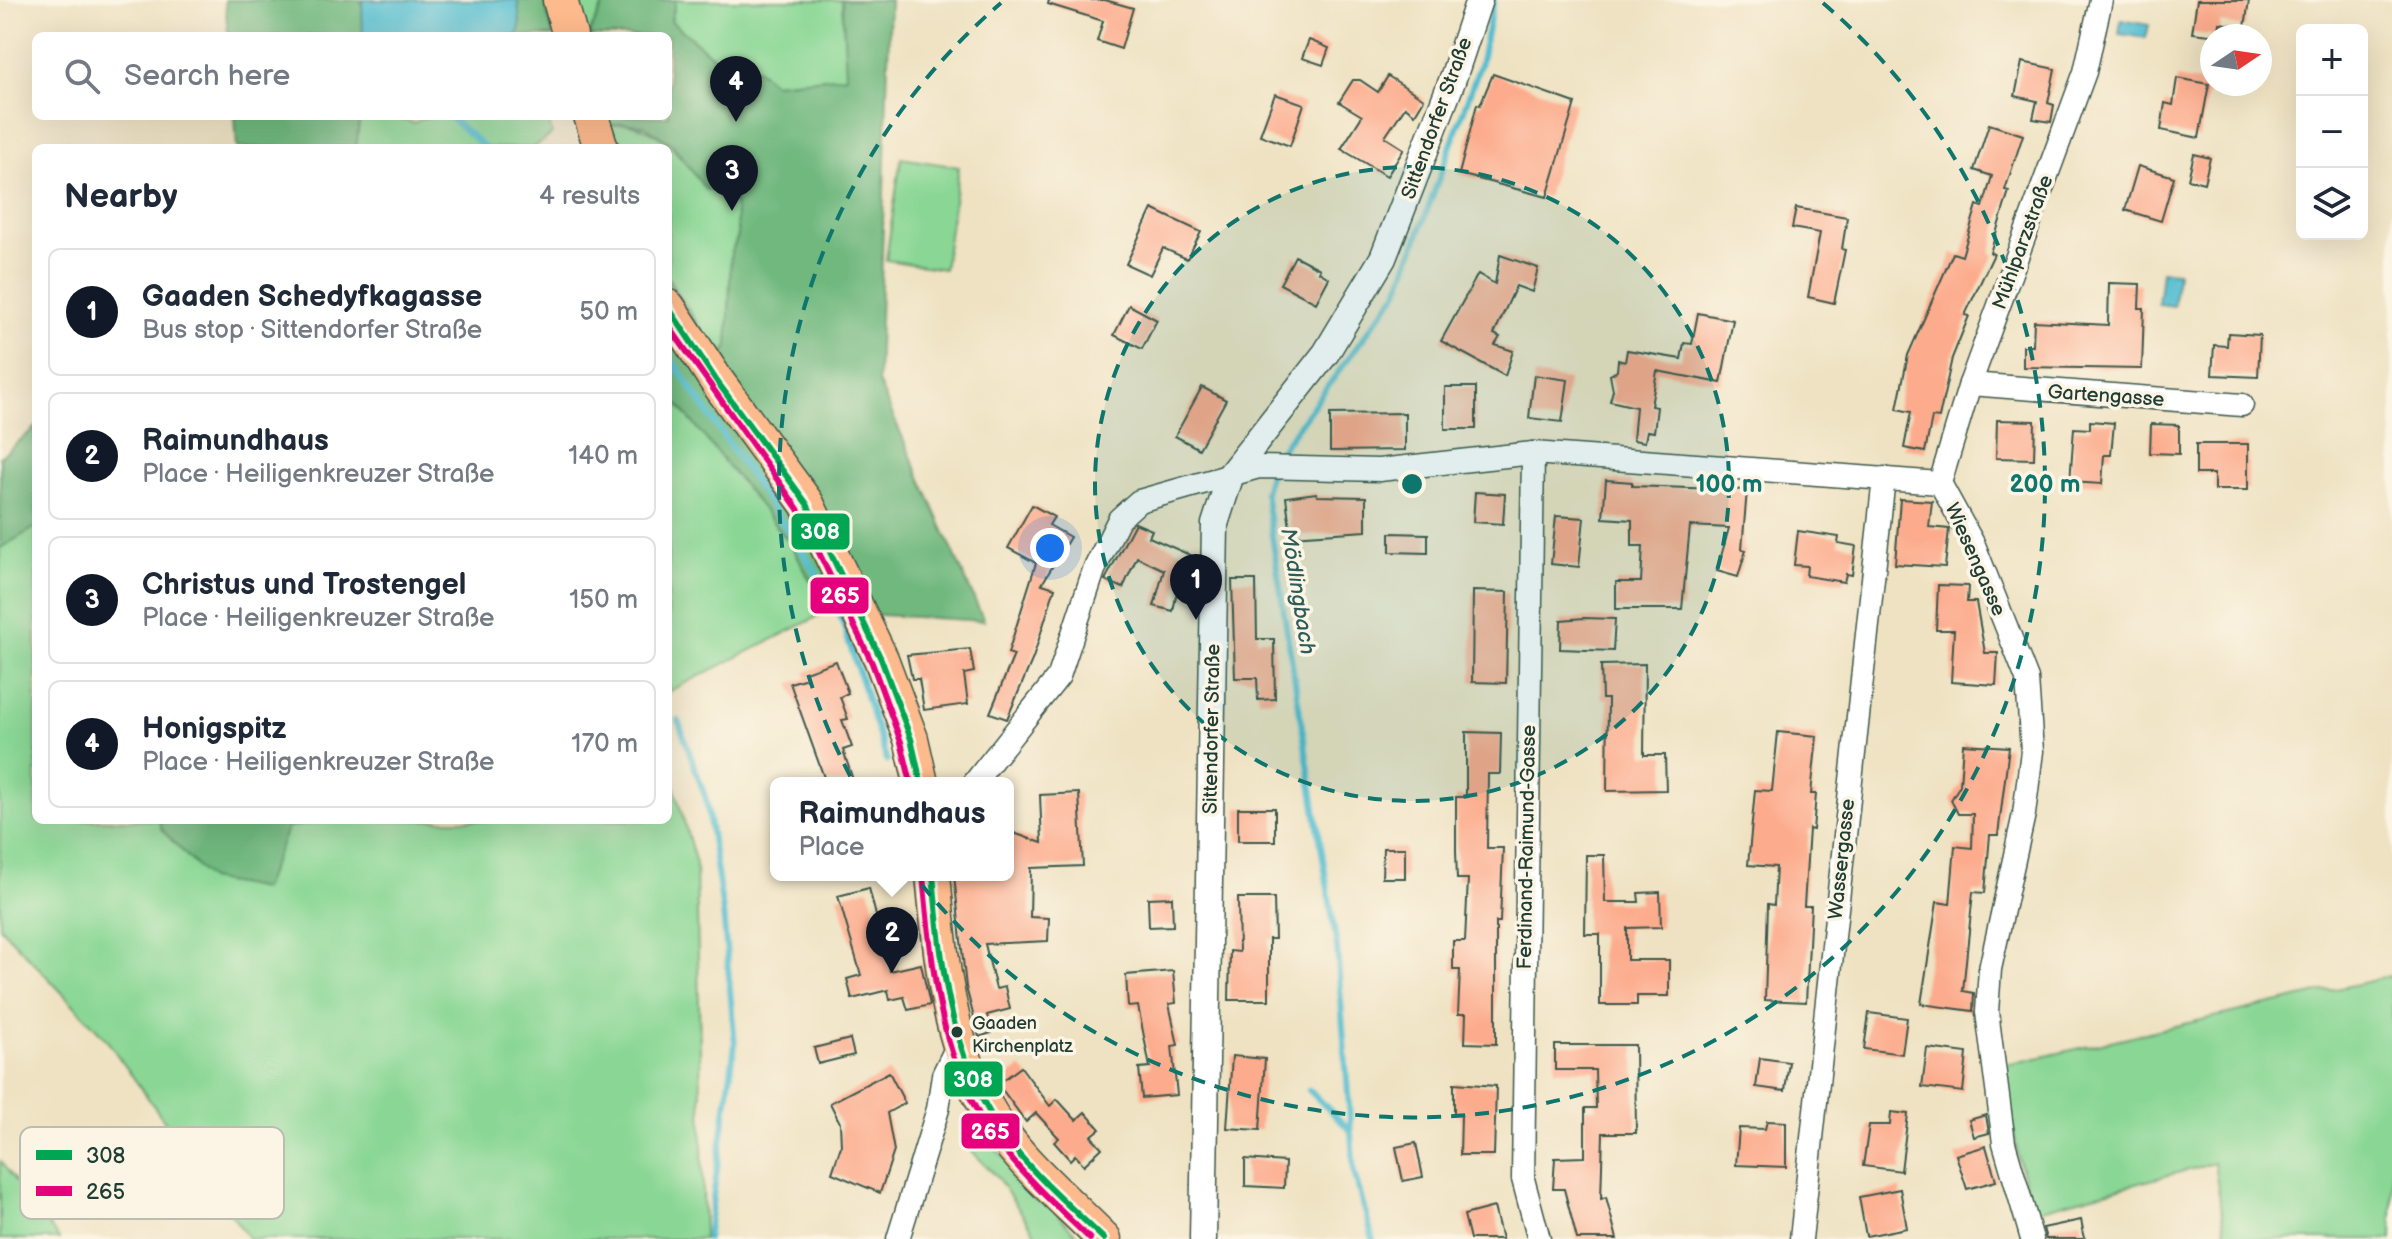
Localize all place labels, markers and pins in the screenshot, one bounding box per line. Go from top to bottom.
pin: 4 [710,56,762,122]
pin: 3 [706,145,758,211]
centre of rings [1398,470,1426,498]
pin: 1 [1170,554,1222,620]
pin: 2 [866,907,918,973]
place label: Gaaden Kirchenplatz [972,1013,1073,1057]
marker: Gaaden Kirchenplatz [949,1024,965,1040]

